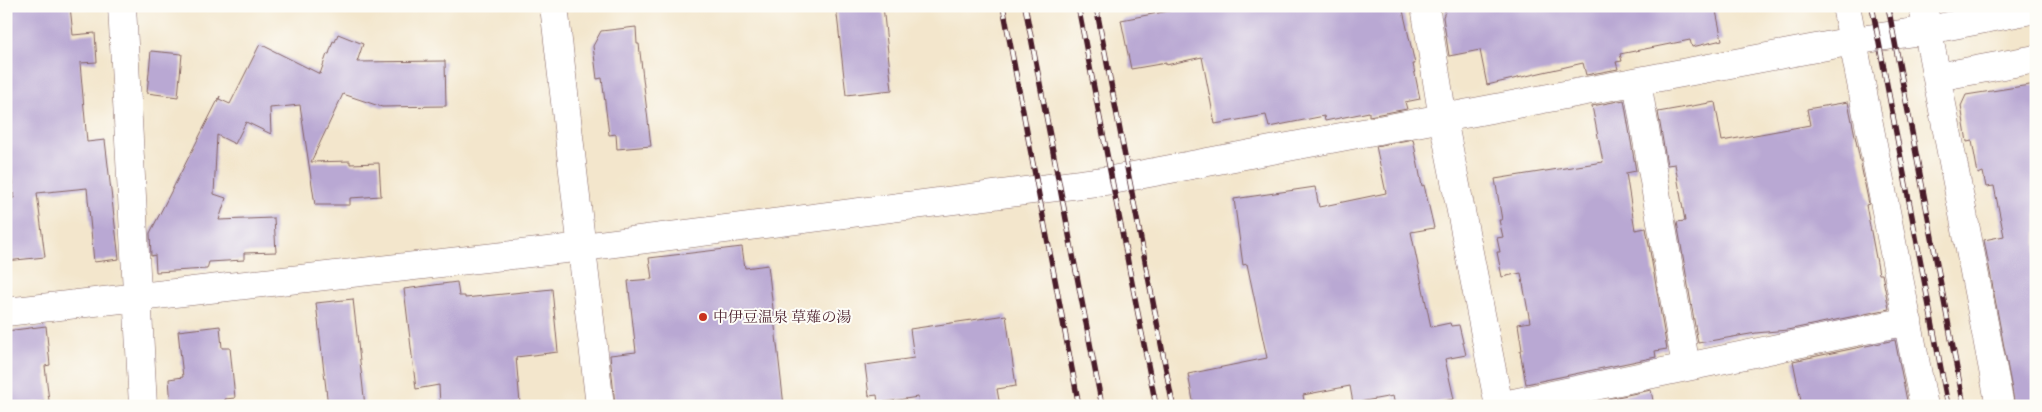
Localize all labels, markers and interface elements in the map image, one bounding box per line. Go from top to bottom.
place label: 中伊豆温泉 草薙の湯 [713,308,851,327]
marker: 中伊豆温泉 草薙の湯 [697,311,709,323]

